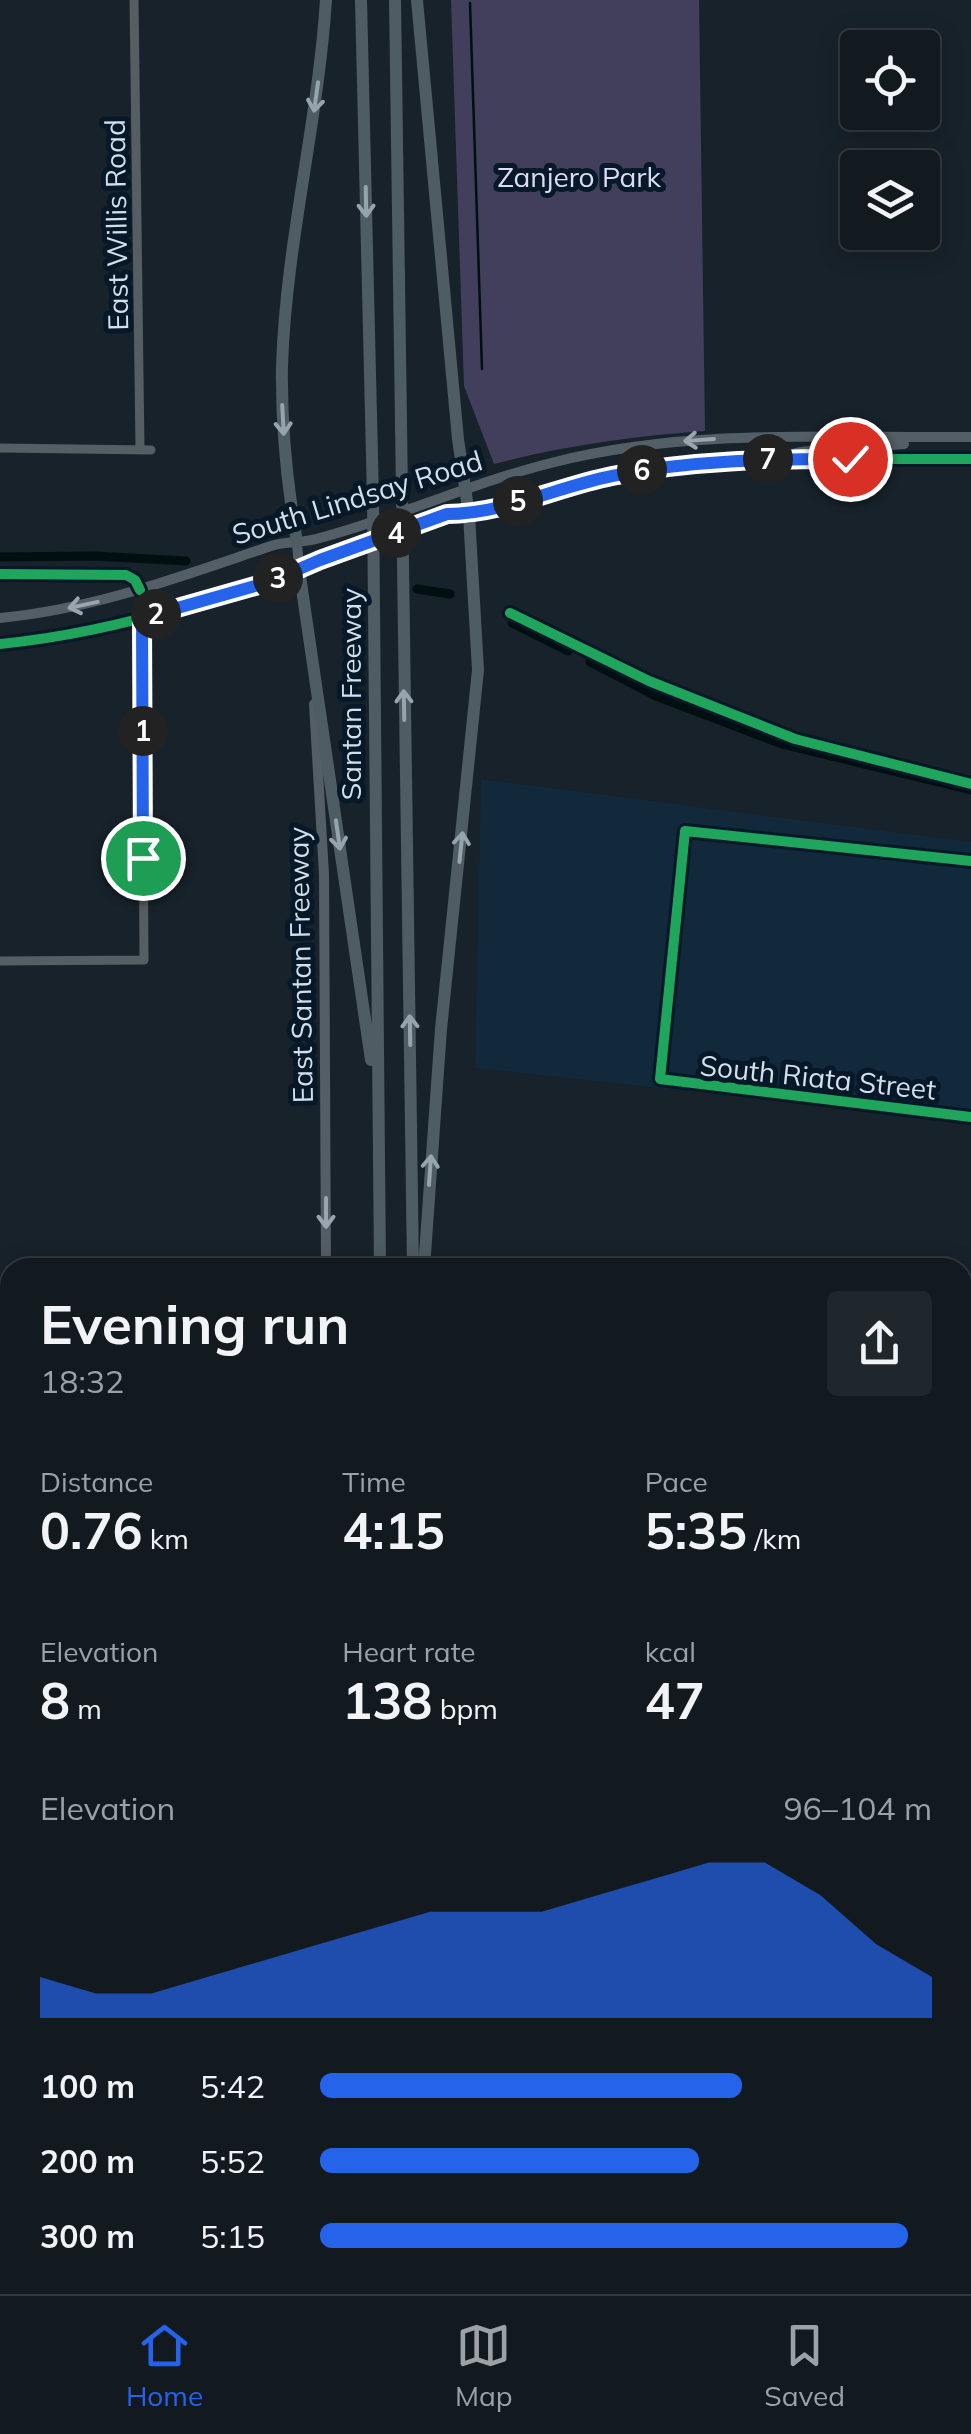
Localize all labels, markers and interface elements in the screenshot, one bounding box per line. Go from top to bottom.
map controls [840,30,940,250]
button: locate [840,30,940,130]
one-way arrow [306,80,324,113]
street label: East Willis Road [97,119,135,331]
button: layers [840,150,940,250]
park label: Zanjero Park [497,159,661,194]
one-way arrow [357,186,376,218]
one-way arrow [274,403,293,435]
pin [808,417,893,502]
one-way arrow [683,431,715,450]
icon: check [823,432,878,487]
pin: 7 [743,434,793,484]
text: 7 [760,441,776,476]
street label: South Lindsay Road [228,442,486,552]
pin: 6 [617,445,667,495]
text: 6 [634,452,650,487]
pin: 5 [493,476,543,526]
text: 5 [510,483,526,518]
pin: 4 [371,508,421,558]
text: 4 [388,515,404,550]
pin: 3 [253,553,303,603]
text: 3 [270,560,286,595]
street label: Santan Freeway [333,588,368,800]
pin: 2 [131,589,181,639]
one-way arrow [68,596,100,615]
text: 2 [148,596,164,631]
one-way arrow [395,690,414,722]
pin: 1 [118,706,168,756]
text: 1 [135,713,151,748]
pin [101,816,186,901]
one-way arrow [329,819,347,851]
street label: East Santan Freeway [280,826,320,1103]
icon: arrive [116,831,171,886]
one-way arrow [452,831,471,863]
one-way arrow [400,1015,419,1047]
street label: South Riata Street [698,1047,938,1107]
one-way arrow [421,1155,440,1187]
one-way arrow [316,1196,336,1229]
text: Evening run [40,1289,349,1358]
button: share [827,1291,932,1396]
text: 18:32 [40,1361,124,1401]
text: Distance [40,1464,153,1499]
text: Time [342,1464,406,1499]
text: Pace [645,1464,708,1499]
text: 0.76 [40,1499,142,1562]
text: 4:15 [342,1499,445,1562]
text: 5:35 [645,1499,747,1562]
text: km [142,1521,189,1556]
text: /km [747,1521,801,1556]
text: Elevation [40,1634,158,1669]
text: Heart rate [342,1634,476,1669]
text: kcal [645,1634,696,1669]
text: 8 [40,1669,70,1732]
text: 138 [342,1669,432,1732]
text: 47 [645,1669,705,1732]
text: m [70,1691,102,1726]
text: bpm [432,1691,498,1726]
text: Elevation [40,1788,175,1828]
text: 96–104 m [783,1788,932,1828]
text: 100 m [40,2066,135,2106]
text: 5:42 [200,2066,265,2106]
text: 200 m [40,2141,135,2181]
text: 5:52 [200,2141,265,2181]
text: 300 m [40,2216,135,2256]
text: 5:15 [200,2216,265,2256]
tab: Home [126,2318,203,2413]
tab: Map [455,2318,513,2413]
tab: Saved [764,2318,845,2413]

